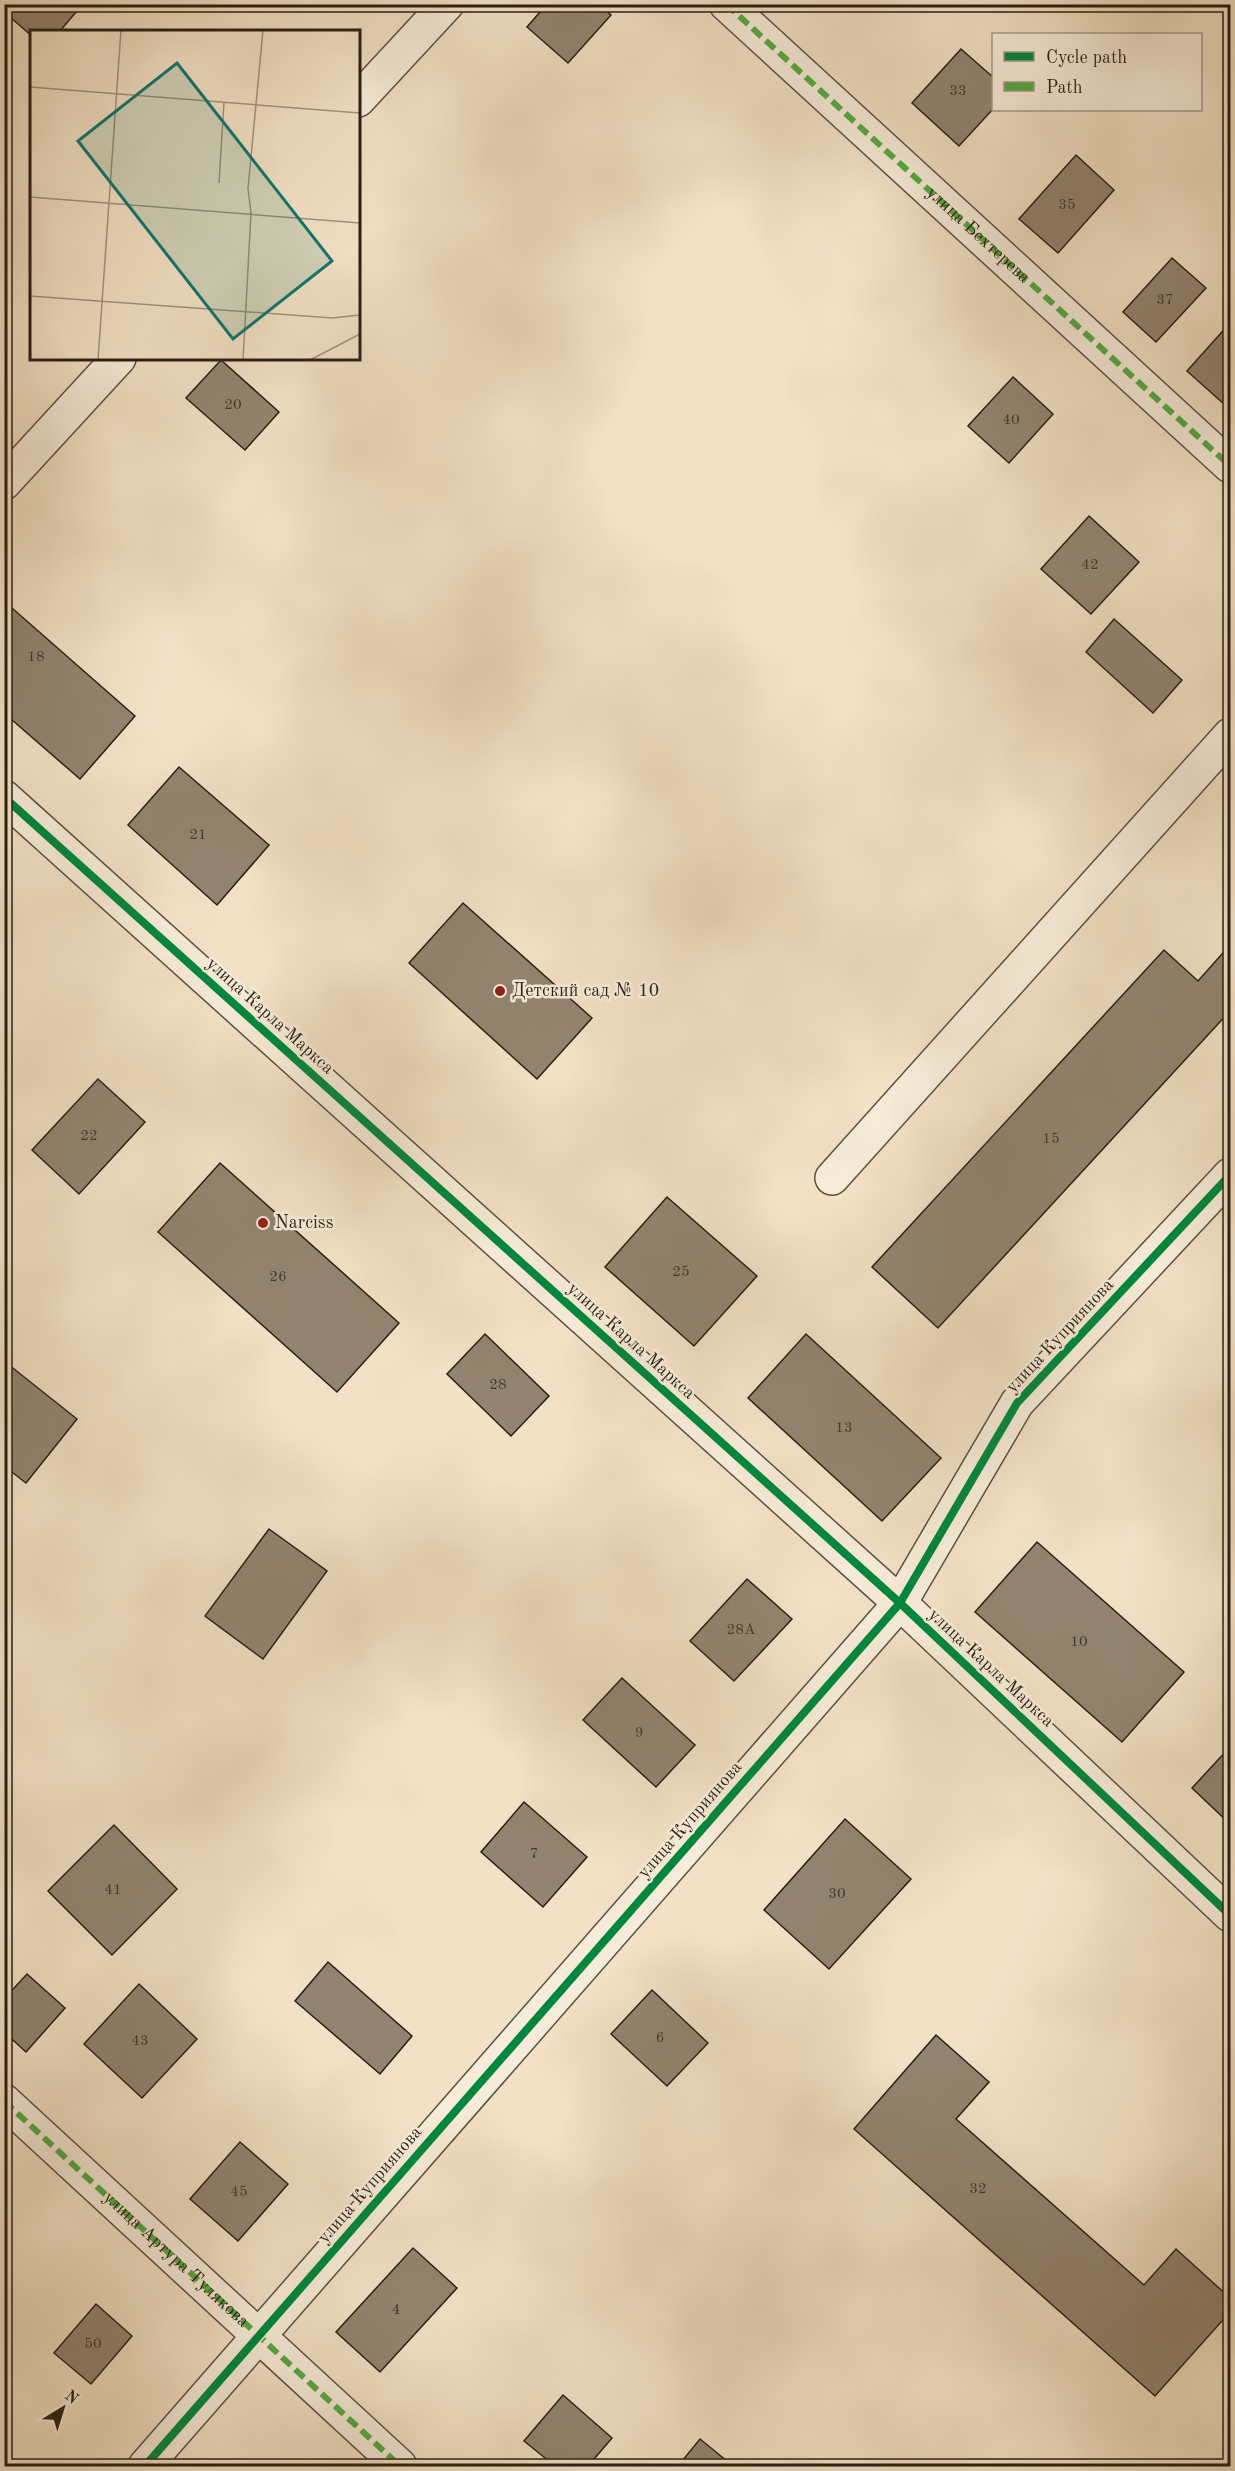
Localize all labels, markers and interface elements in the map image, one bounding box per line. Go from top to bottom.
inset map [30,30,360,360]
legend [992,33,1202,111]
text: Cycle path [1046,49,1127,67]
text: Path [1046,79,1083,97]
house number: 33 [949,84,967,99]
street label: улица Бехтерева [923,183,1033,287]
house number: 35 [1058,198,1076,213]
house number: 37 [1156,293,1174,308]
house number: 20 [224,398,242,413]
house number: 40 [1002,413,1020,428]
house number: 42 [1081,558,1099,573]
house number: 18 [27,650,45,665]
house number: 21 [189,828,207,843]
street label: улица Карла Маркса [203,954,337,1078]
place label: Детский сад № 10 [512,982,659,1000]
marker: Детский сад № 10 [493,984,507,998]
house number: 22 [80,1129,98,1144]
house number: 15 [1042,1132,1060,1147]
place label: Narciss [275,1214,334,1232]
marker: Narciss [256,1216,270,1230]
house number: 25 [672,1265,690,1280]
house number: 26 [269,1270,287,1285]
street label: улица Куприянова [1003,1276,1117,1396]
street label: улица Карла Маркса [564,1279,698,1403]
house number: 28 [489,1378,507,1393]
house number: 13 [835,1421,853,1436]
street label: улица Карла Маркса [925,1605,1057,1731]
house number: 28А [727,1623,756,1638]
house number: 10 [1070,1635,1088,1650]
house number: 9 [635,1726,643,1741]
street label: улица Куприянова [635,1758,745,1882]
house number: 7 [530,1847,538,1862]
house number: 41 [104,1883,122,1898]
house number: 30 [828,1887,846,1902]
house number: 6 [656,2031,664,2046]
house number: 43 [131,2034,149,2049]
street label: улица Куприянова [315,2123,425,2247]
house number: 32 [969,2182,987,2197]
house number: 45 [230,2185,248,2200]
street label: улица Артура Тулякова [100,2188,252,2331]
house number: 4 [392,2303,400,2318]
house number: 50 [84,2337,102,2352]
north arrow [33,2378,93,2438]
text: N [61,2388,81,2408]

